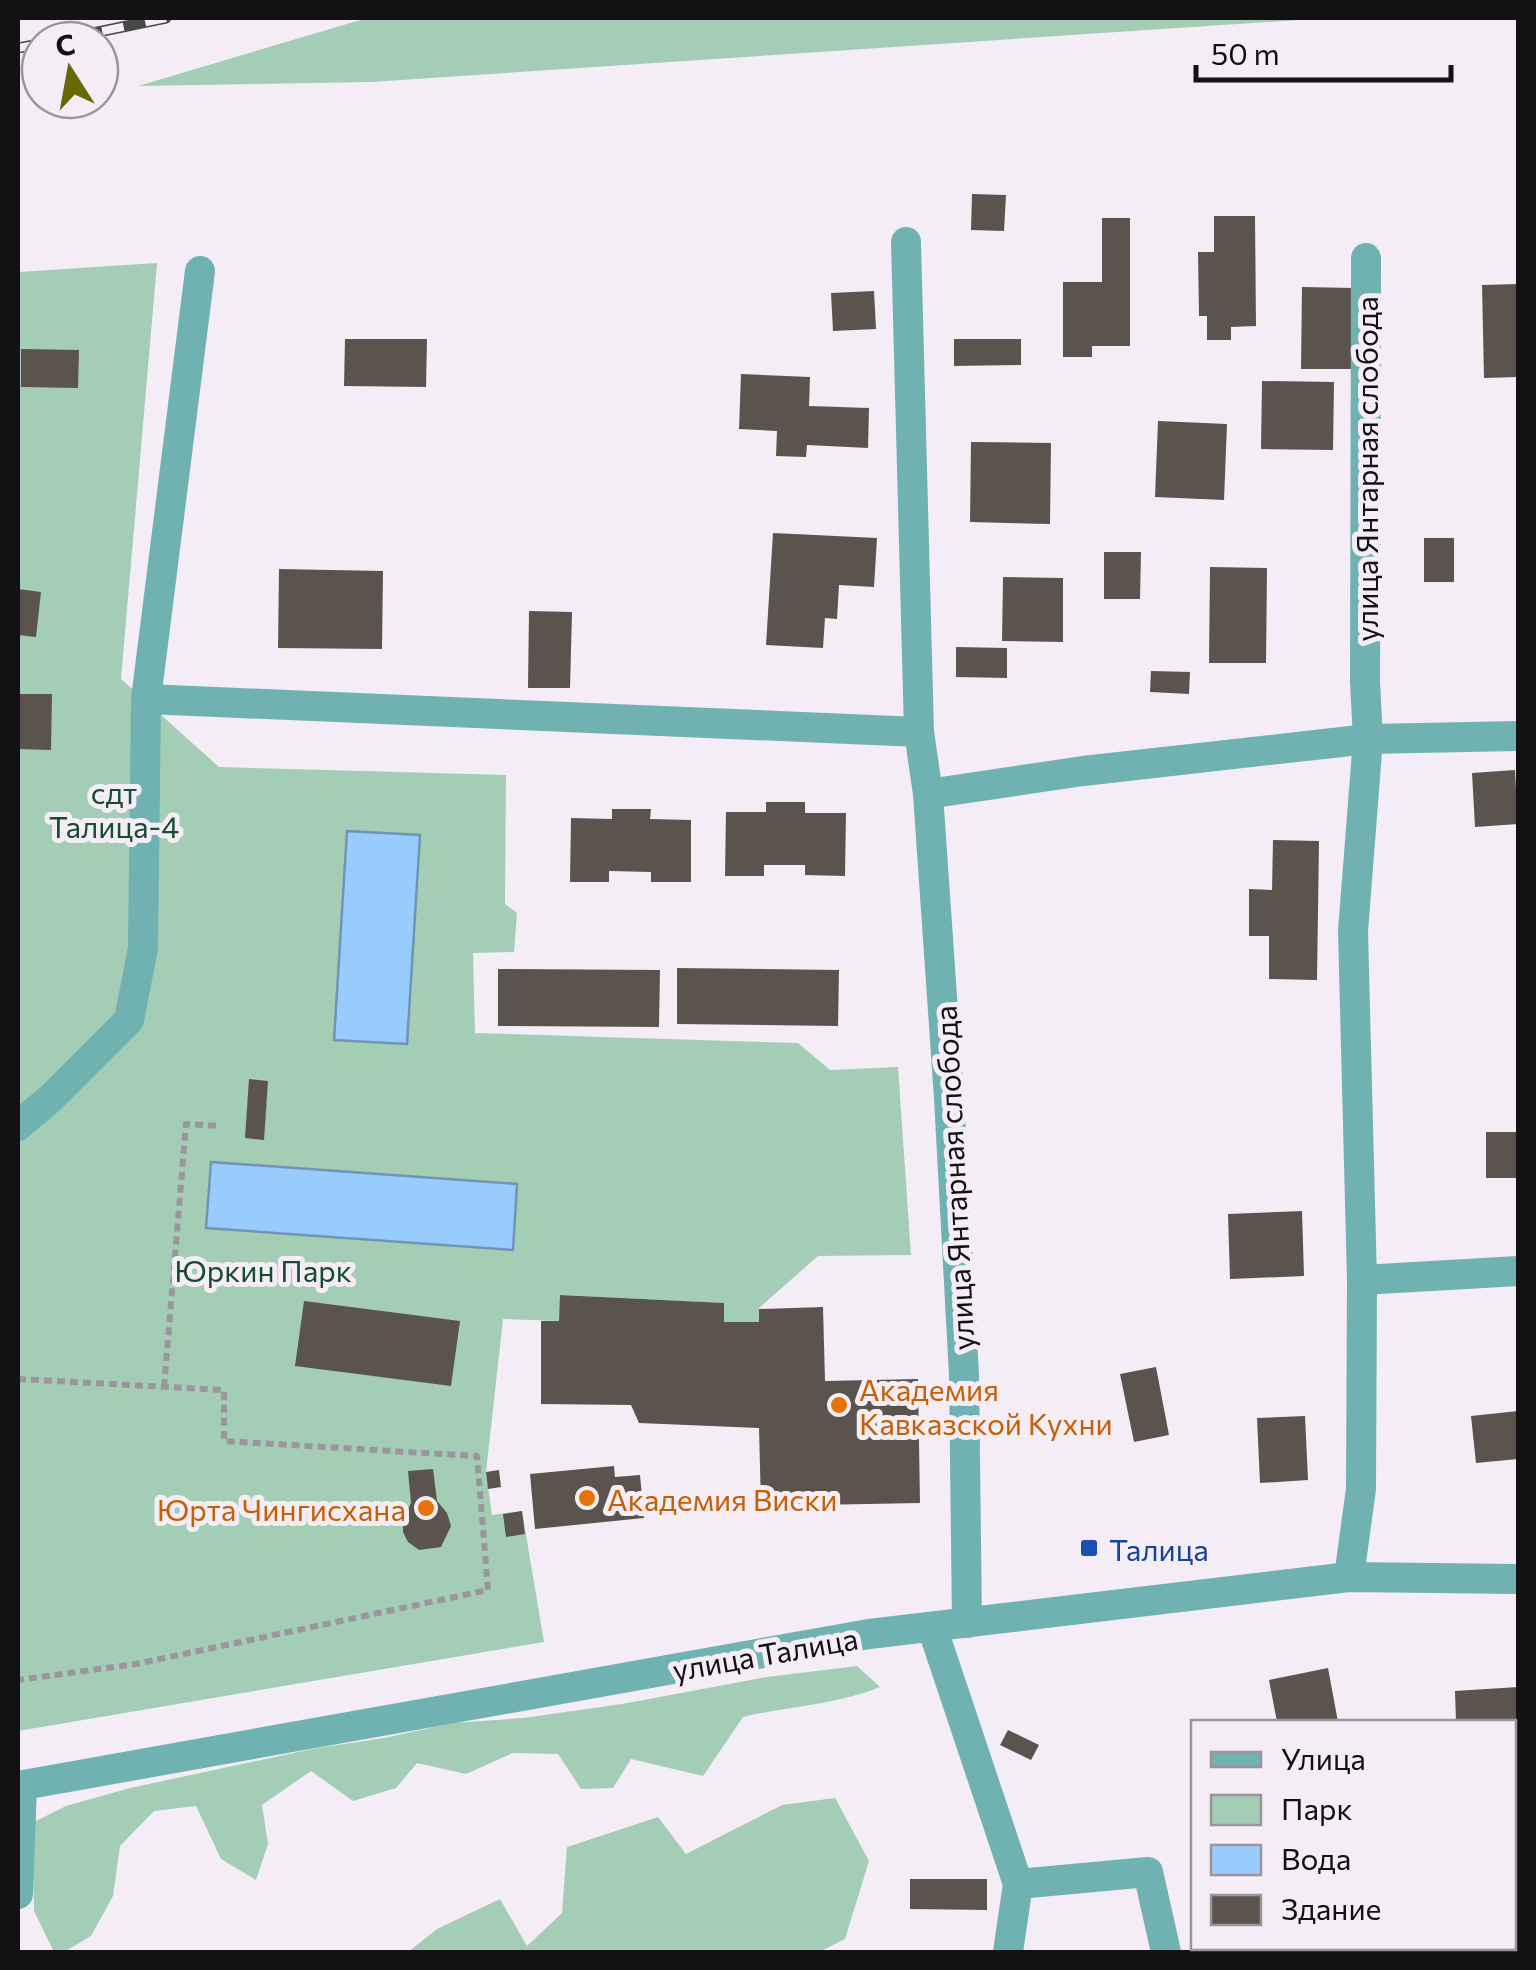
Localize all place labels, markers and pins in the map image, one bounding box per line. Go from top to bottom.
place label: Академия Кавказской Кухни [859,1370,1113,1441]
marker: Академия Кавказской Кухни [828,1394,850,1416]
place label: Академия Виски [607,1480,837,1517]
marker: Академия Виски [576,1487,598,1509]
place label: Юрта Чингисхана [157,1490,406,1527]
marker: Юрта Чингисхана [415,1497,437,1519]
place label: Талица [1109,1530,1209,1567]
marker: Талица [1078,1537,1100,1559]

